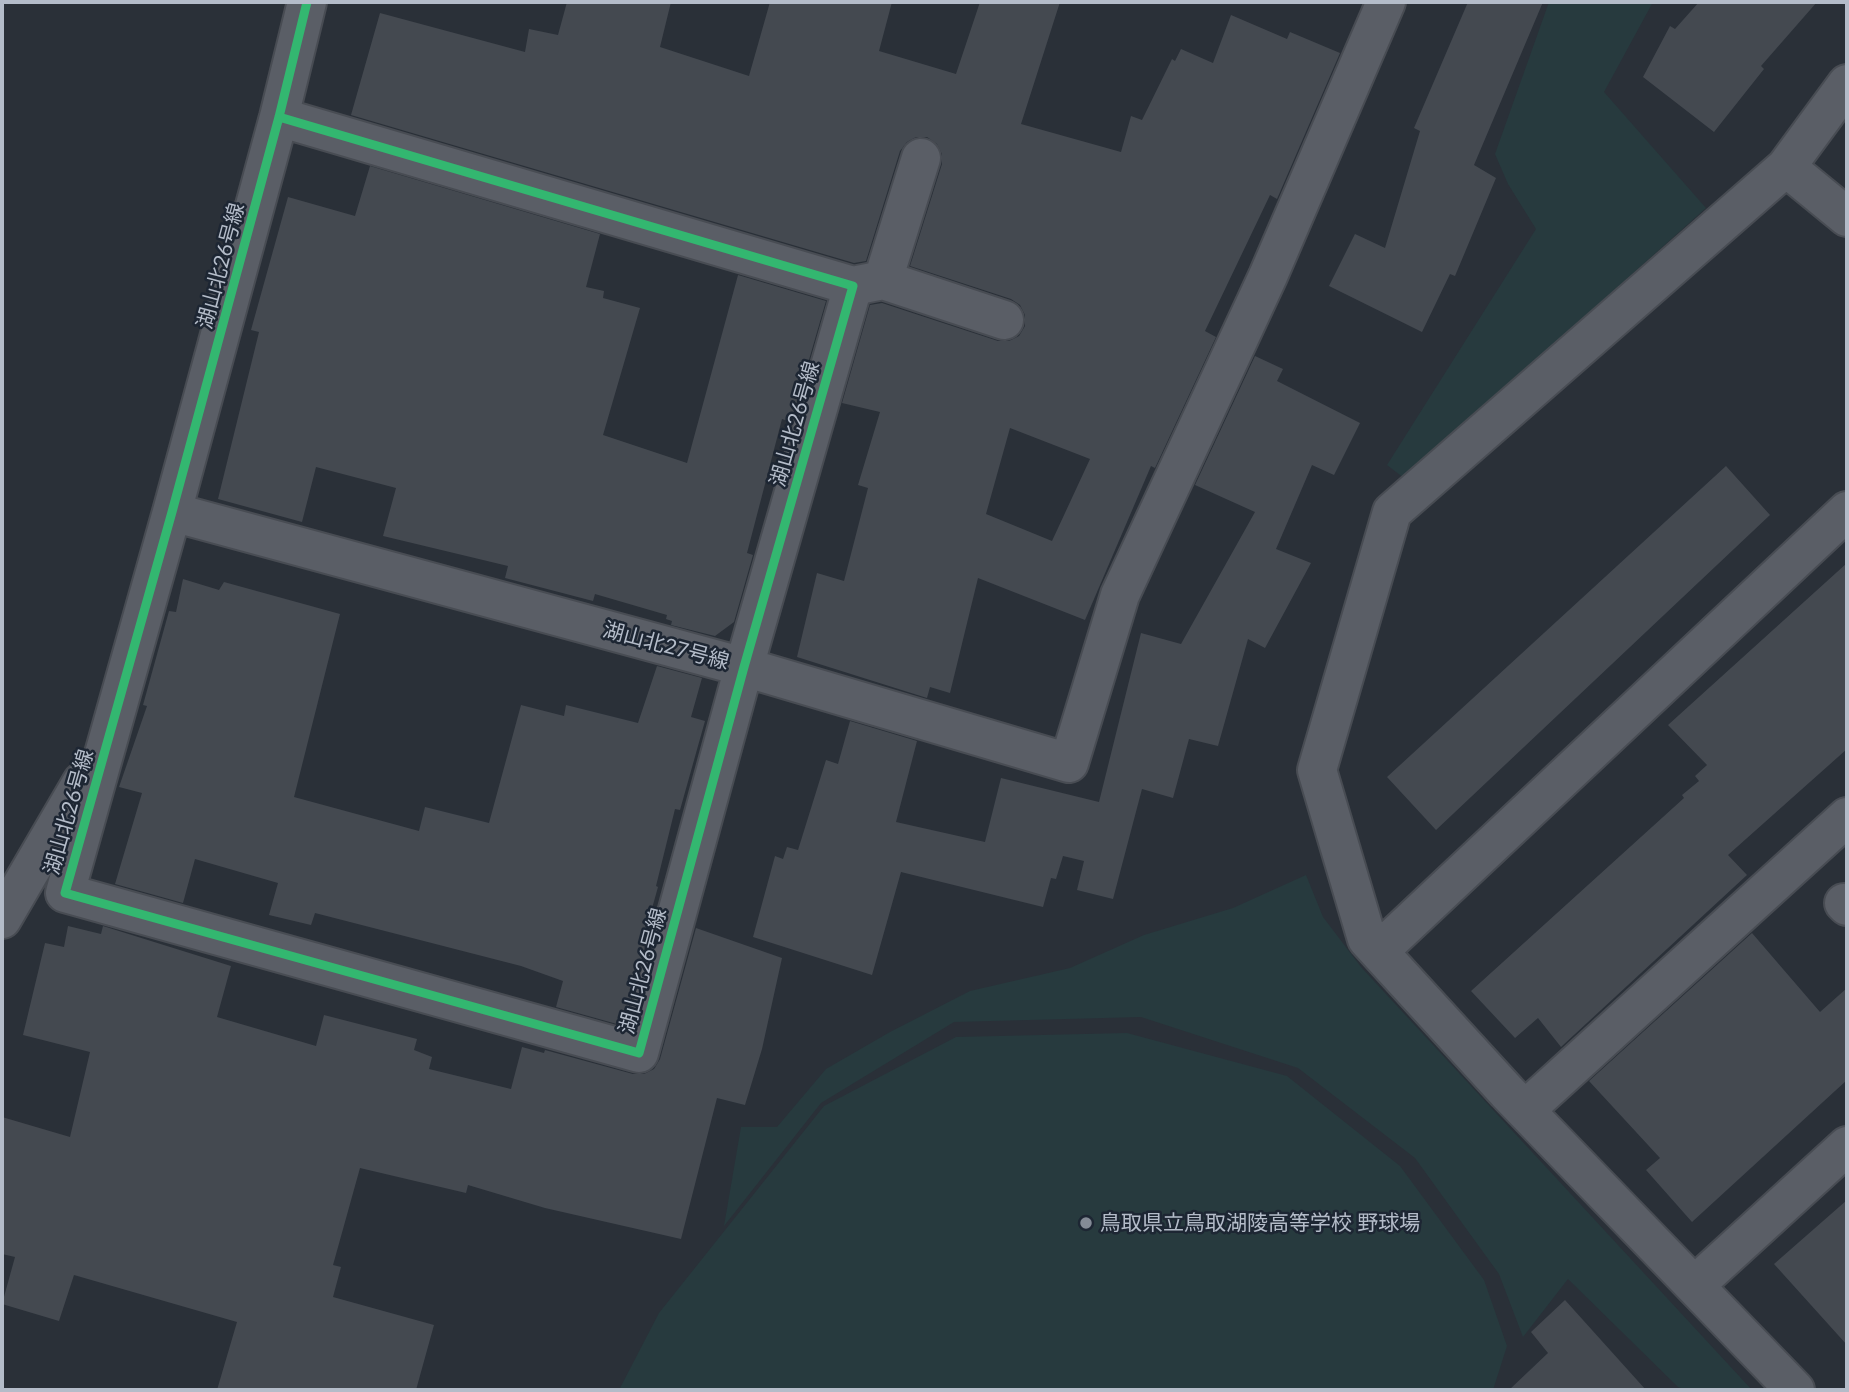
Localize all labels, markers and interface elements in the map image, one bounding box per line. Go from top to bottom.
street label: 湖山北26号線 [192,200,250,332]
street label: 湖山北26号線 [765,358,825,490]
street label: 湖山北27号線 [600,617,732,675]
street label: 湖山北26号線 [39,746,99,878]
street label: 湖山北26号線 [614,905,672,1037]
place label: 鳥取県立鳥取湖陵高等学校 野球場 [1100,1210,1420,1236]
marker: 鳥取県立鳥取湖陵高等学校 野球場 [1078,1215,1094,1231]

